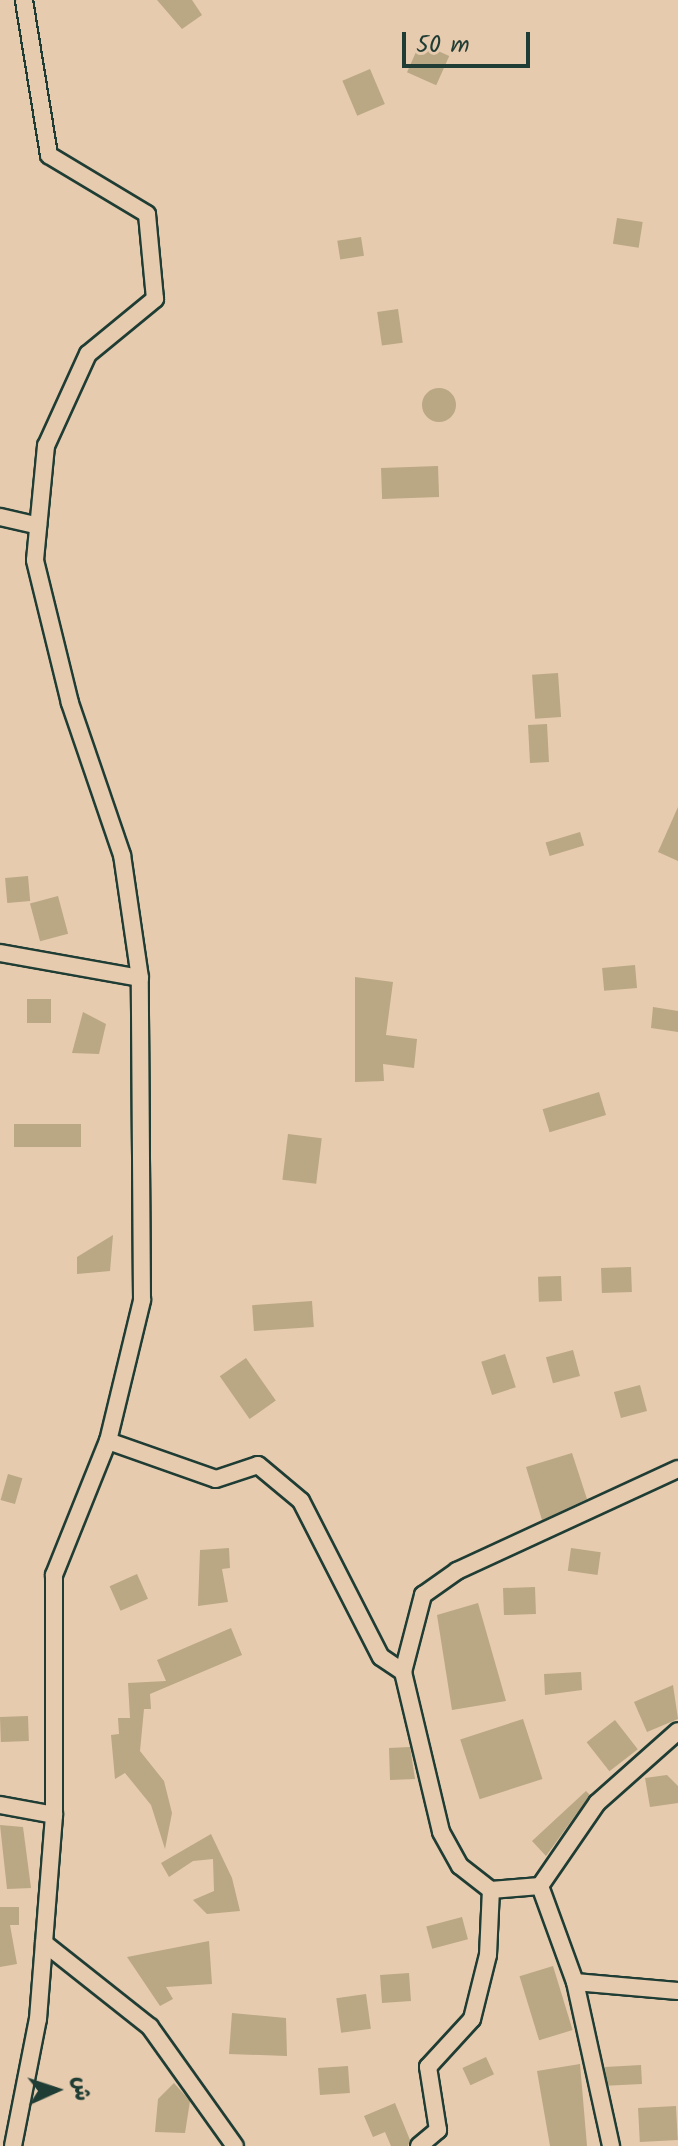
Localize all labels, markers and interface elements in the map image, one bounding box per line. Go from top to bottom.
scale bar [406,16,534,66]
text: 50 m [416,26,470,65]
north arrow [16,2050,96,2130]
text: ش [62,2076,99,2102]

